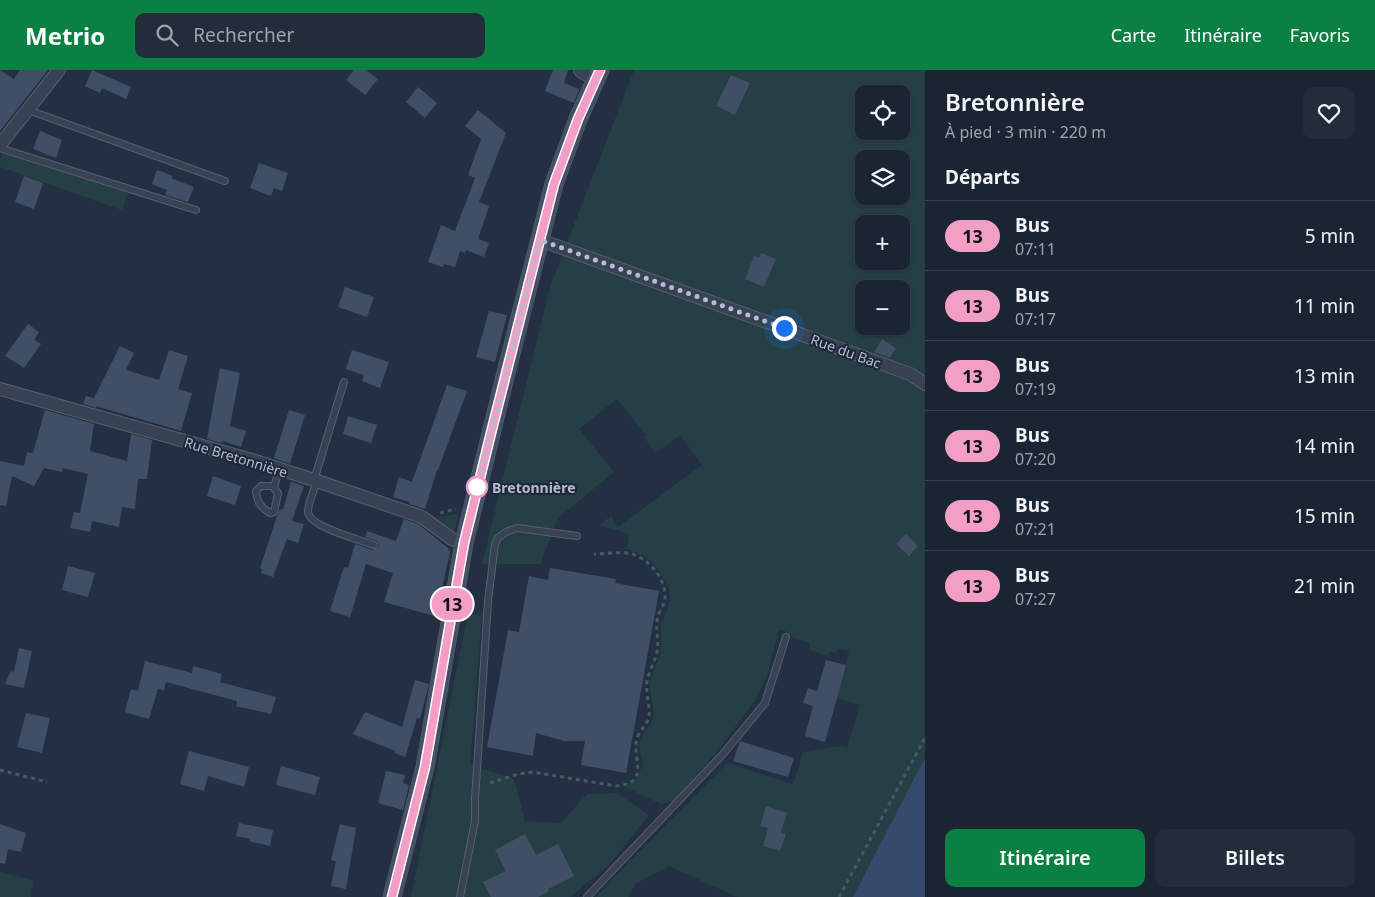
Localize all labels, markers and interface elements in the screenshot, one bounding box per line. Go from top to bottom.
search box [135,13,485,58]
text: Metrio [25,19,105,52]
icon: search [153,21,181,49]
text: Rechercher [193,22,294,48]
text: Carte [1111,23,1156,47]
text: Itinéraire [1184,23,1262,47]
text: Favoris [1290,23,1350,47]
map controls [855,85,910,335]
button: locate [855,85,910,140]
text: Bretonnière [945,85,1085,118]
button: heart [1303,87,1355,139]
text: À pied · 3 min · 220 m [945,121,1106,143]
button: layers [855,150,910,205]
text: Départs [945,164,1020,190]
text: Bus [1015,212,1050,238]
button: + [855,215,910,270]
text: 5 min [1305,223,1355,249]
text: 13 [962,224,983,248]
text: 07:11 [1015,238,1056,260]
button: − [855,280,910,335]
text: Bus [1015,282,1050,308]
text: 11 min [1294,293,1355,319]
text: 13 [962,294,983,318]
text: 07:17 [1015,308,1056,330]
your location [772,316,797,341]
street label: Rue du Bac [808,330,884,373]
text: Bus [1015,352,1050,378]
text: 13 min [1294,363,1355,389]
text: 13 [962,364,983,388]
text: 07:19 [1015,378,1056,400]
text: Bus [1015,422,1050,448]
street label: Rue Bretonnière [182,432,290,482]
text: 14 min [1294,433,1355,459]
text: 13 [962,434,983,458]
text: 07:20 [1015,448,1056,470]
marker: Bretonnière [466,476,488,498]
place label: Bretonnière [492,478,576,497]
text: Bus [1015,492,1050,518]
text: 15 min [1294,503,1355,529]
text: 13 [962,504,983,528]
text: 07:21 [1015,518,1056,540]
text: Bus [1015,562,1050,588]
text: 21 min [1294,573,1355,599]
text: 13 [962,574,983,598]
line badge: 13 [430,588,474,620]
text: 07:27 [1015,588,1056,610]
text: 13 [442,592,462,616]
button: Itinéraire [945,829,1145,887]
button: Billets [1155,829,1355,887]

